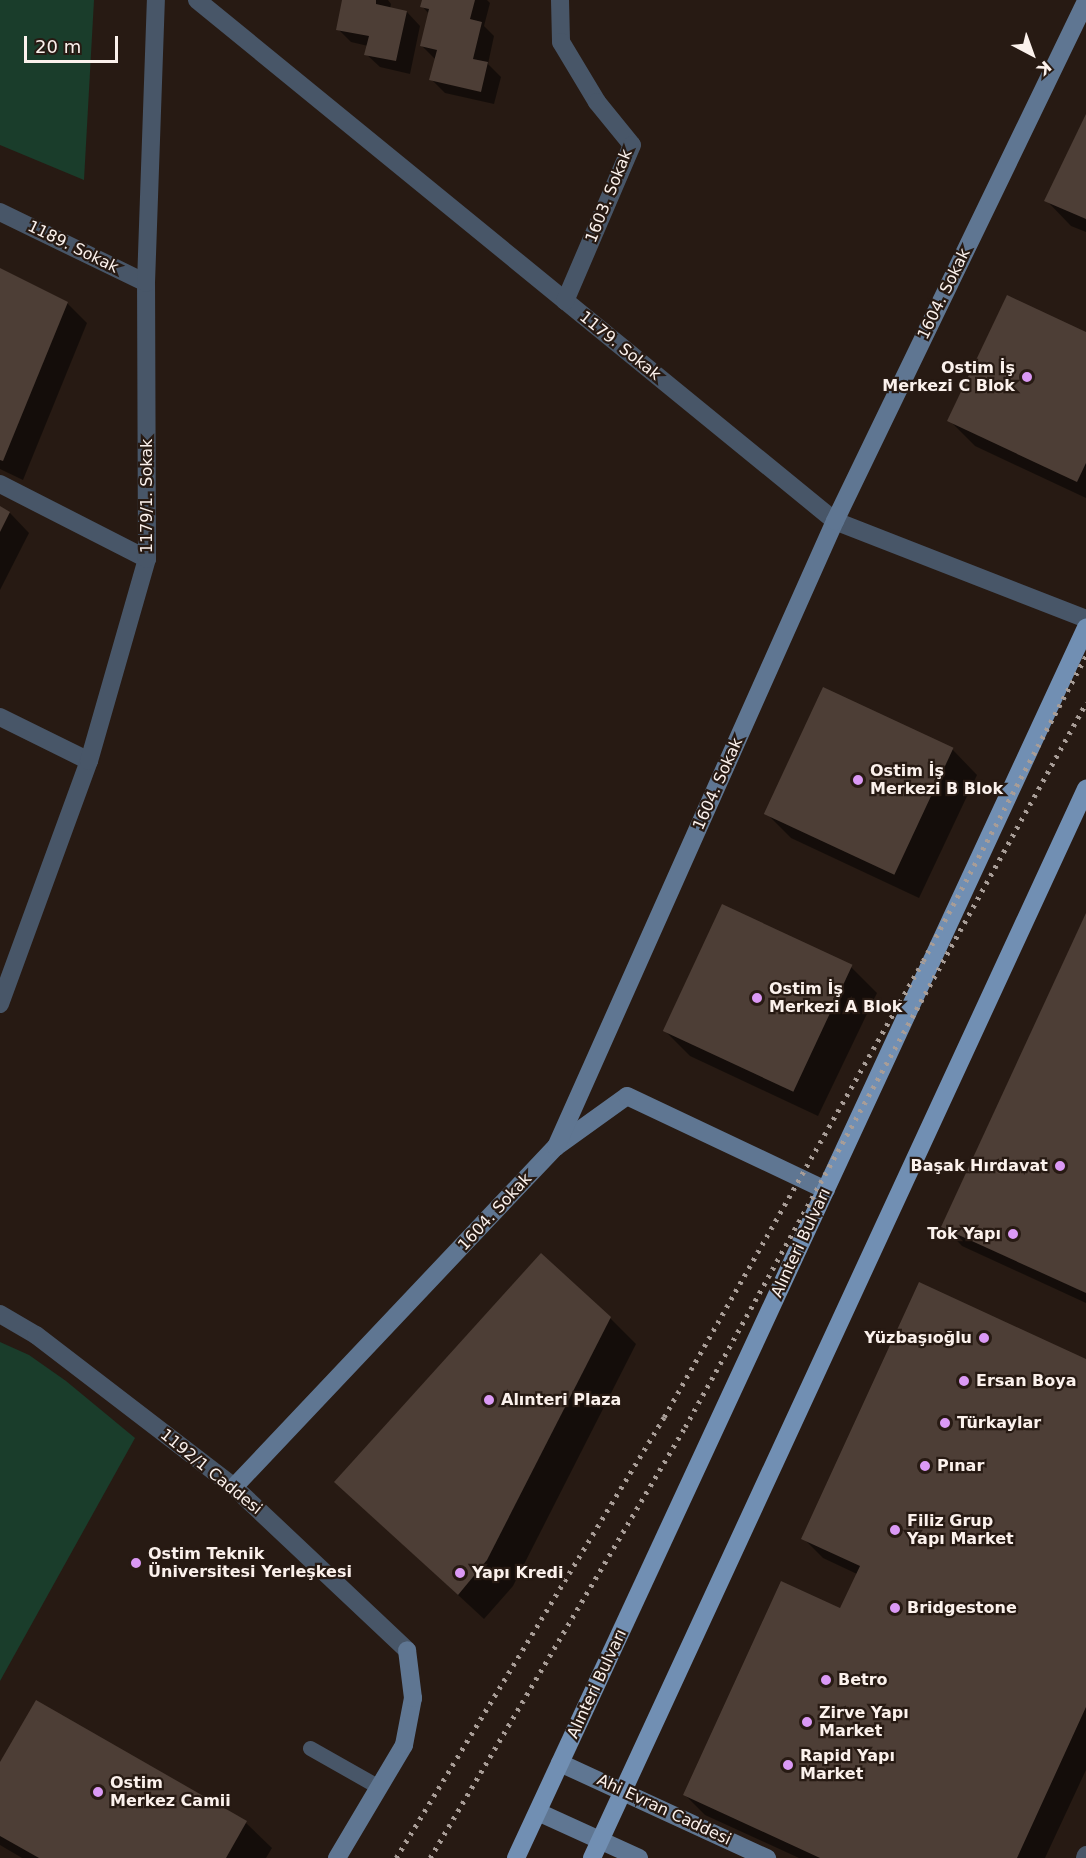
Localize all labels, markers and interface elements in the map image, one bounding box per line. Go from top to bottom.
scale bar [27,24,122,62]
north arrow [1002,24,1062,84]
text: 20 m [35,36,81,57]
text: K [1033,57,1055,79]
street label: 1603. Sokak [582,147,636,245]
street label: 1189. Sokak [24,217,122,277]
street label: 1604. Sokak [914,245,974,343]
street label: 1179. Sokak [576,307,664,385]
place label: Ostim İş Merkezi C Blok [882,358,1015,396]
marker: Ostim İş Merkezi C Blok [1020,370,1034,384]
street label: 1179/1. Sokak [137,439,157,553]
street label: 1604. Sokak [689,735,747,833]
place label: Ostim İş Merkezi B Blok [870,761,1003,799]
marker: Ostim İş Merkezi B Blok [851,773,865,787]
place label: Ostim İş Merkezi A Blok [769,979,902,1017]
marker: Ostim İş Merkezi A Blok [750,991,764,1005]
place label: Başak Hırdavat [911,1156,1048,1176]
marker: Başak Hırdavat [1053,1159,1067,1173]
street label: 1604. Sokak [454,1169,536,1255]
street label: Alınteri Bulvarı [767,1185,835,1301]
place label: Tok Yapı [927,1224,1001,1244]
marker: Tok Yapı [1006,1227,1020,1241]
place label: Yüzbaşıoğlu [864,1328,972,1348]
marker: Yüzbaşıoğlu [977,1331,991,1345]
place label: Ersan Boya [976,1371,1077,1391]
marker: Ersan Boya [957,1374,971,1388]
place label: Alınteri Plaza [501,1390,621,1410]
marker: Alınteri Plaza [482,1393,496,1407]
place label: Türkaylar [957,1413,1041,1433]
marker: Türkaylar [938,1416,952,1430]
street label: 1192/1 Caddesi [156,1425,266,1519]
place label: Pınar [937,1456,984,1476]
marker: Pınar [918,1459,932,1473]
place label: Filiz Grup Yapı Market [907,1511,1014,1549]
marker: Filiz Grup Yapı Market [888,1523,902,1537]
place label: Ostim Teknik Üniversitesi Yerleşkesi [148,1544,352,1582]
marker: Ostim Teknik Üniversitesi Yerleşkesi [129,1556,143,1570]
place label: Yapı Kredi [472,1563,564,1583]
marker: Yapı Kredi [453,1566,467,1580]
place label: Bridgestone [907,1598,1017,1618]
marker: Bridgestone [888,1601,902,1615]
street label: Alınteri Bulvarı [563,1626,631,1742]
place label: Betro [838,1670,888,1690]
marker: Betro [819,1673,833,1687]
place label: Zirve Yapı Market [819,1703,909,1741]
marker: Zirve Yapı Market [800,1715,814,1729]
place label: Rapid Yapı Market [800,1746,895,1784]
marker: Rapid Yapı Market [781,1758,795,1772]
street label: Ahi Evran Caddesi [594,1771,734,1849]
place label: Ostim Merkez Camii [110,1773,231,1811]
marker: Ostim Merkez Camii [91,1785,105,1799]

